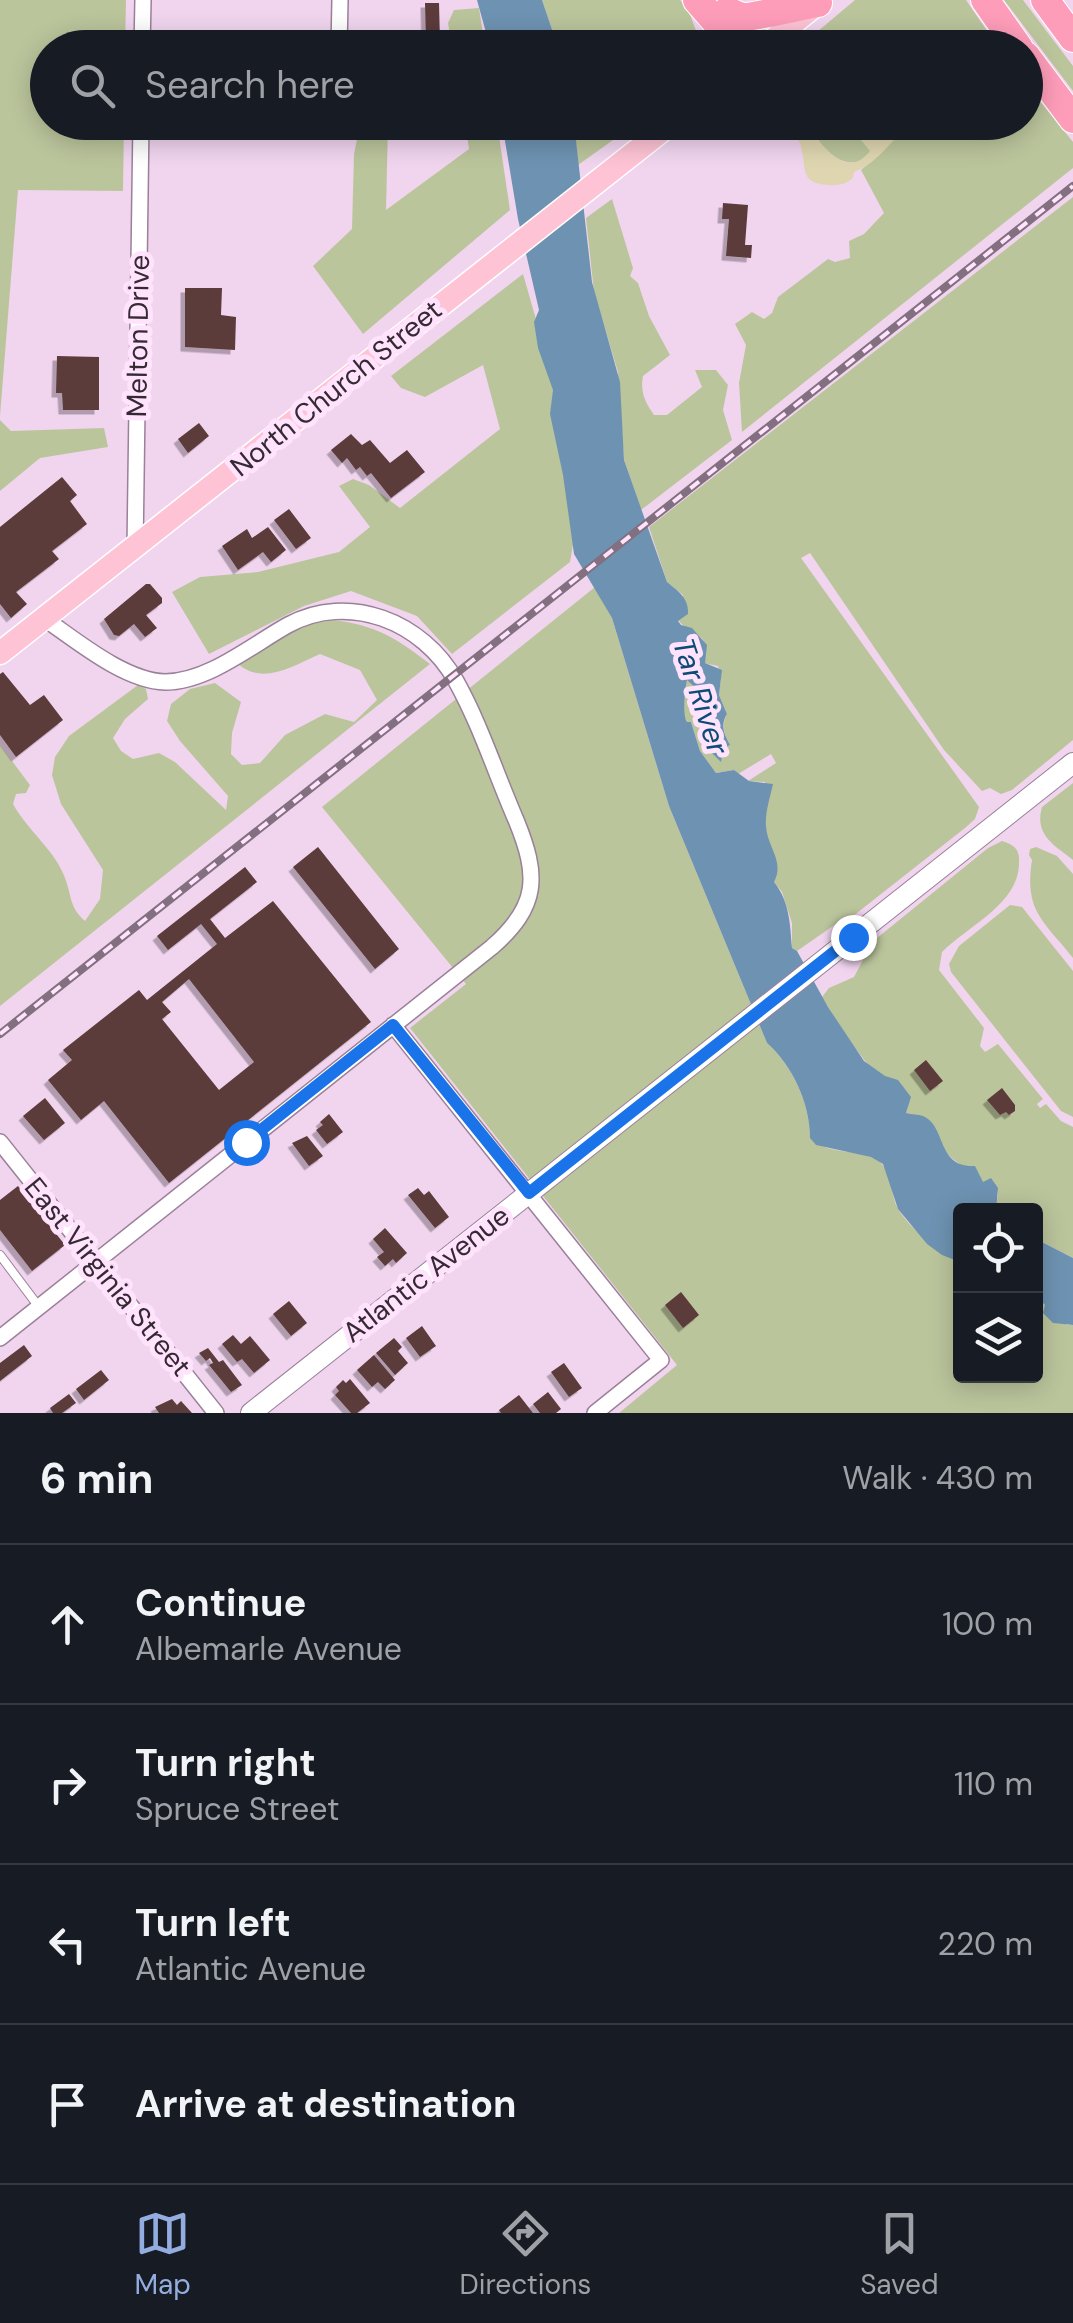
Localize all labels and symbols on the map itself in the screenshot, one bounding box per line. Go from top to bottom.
street label: Melton Drive [118,254,158,418]
street label: North Church Street [223,291,449,485]
water label: Tar River [664,633,738,760]
route end [831,915,877,961]
route start [224,1120,270,1166]
street label: East Virginia Street [16,1170,200,1384]
street label: Atlantic Avenue [335,1197,517,1351]

